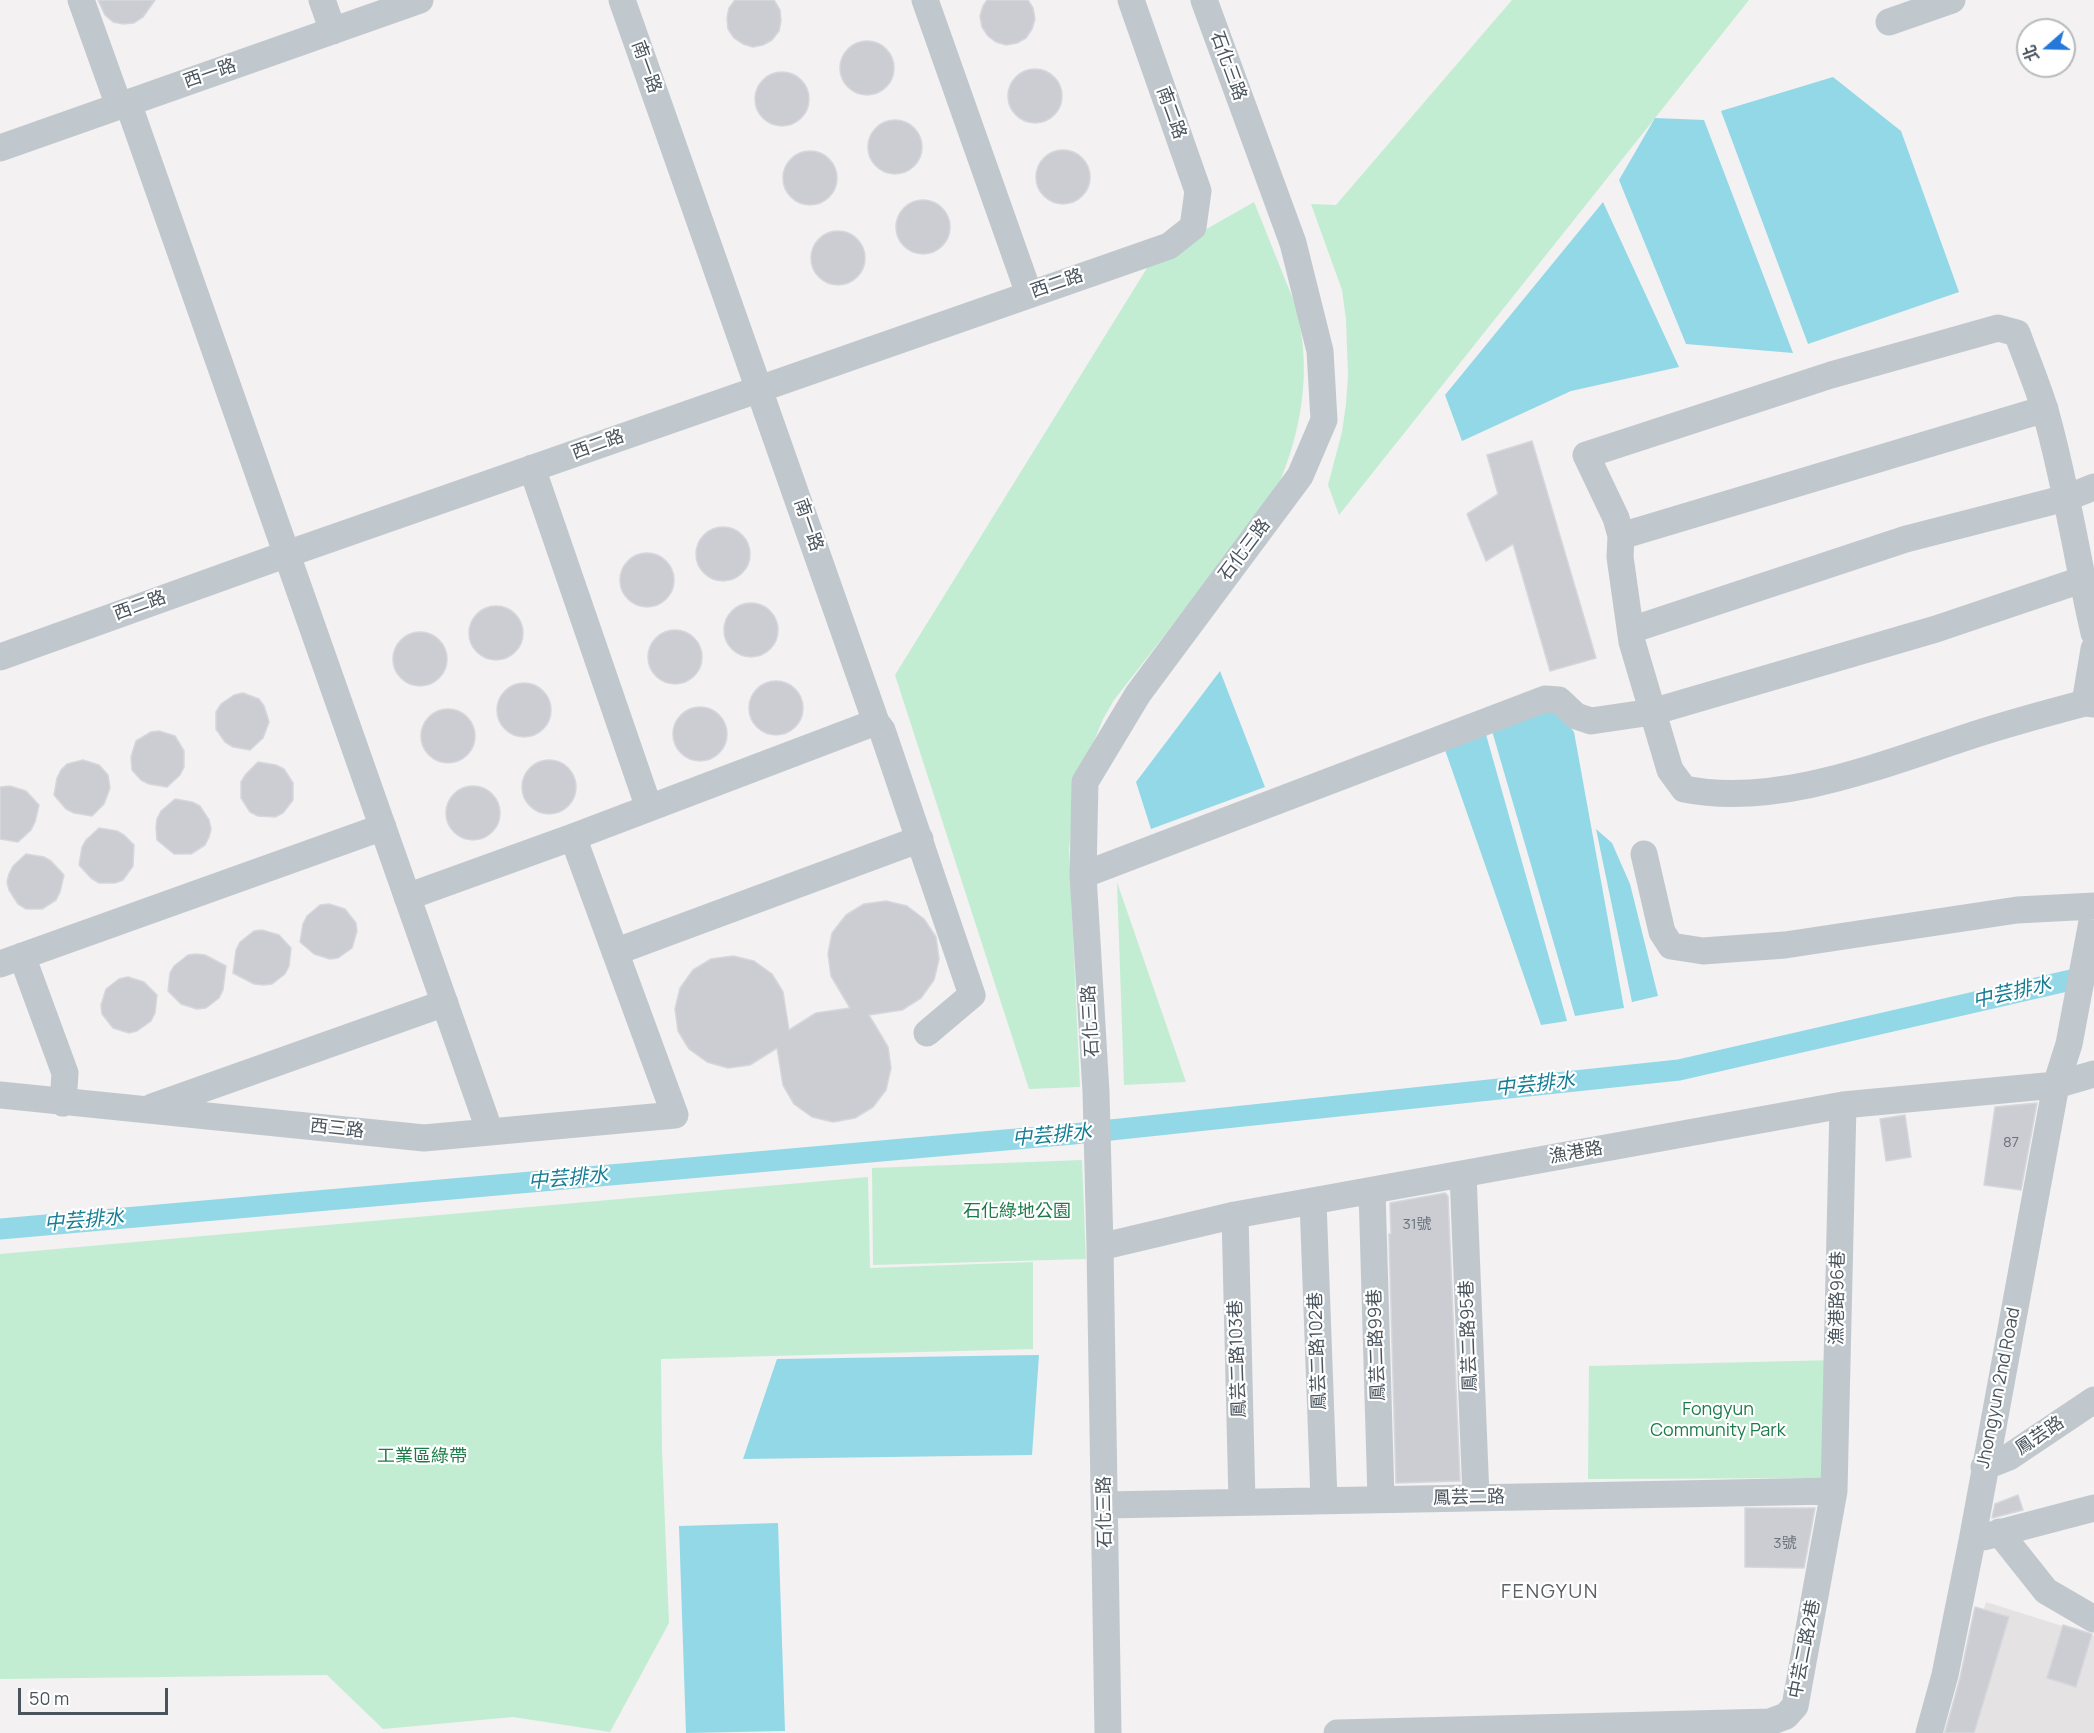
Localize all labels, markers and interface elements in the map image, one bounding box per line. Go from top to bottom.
north arrow [2016,18,2076,78]
street label: 石化三路 [1206,28,1250,104]
street label: 南一路 [627,38,665,96]
text: 北 [2018,42,2044,65]
street label: 西一路 [181,55,239,93]
street label: 南二路 [1152,84,1190,142]
street label: 西二路 [1028,265,1086,303]
street label: 西二路 [569,426,627,464]
street label: 南一路 [789,496,827,554]
street label: 石化三路 [1215,515,1275,585]
street label: 西二路 [111,587,169,625]
water label: 中芸排水 [1970,972,2054,1014]
street label: 石化三路 [1078,984,1104,1058]
water label: 中芸排水 [1494,1069,1576,1101]
street label: 西三路 [309,1115,365,1143]
water label: 中芸排水 [1011,1121,1093,1151]
house number: 87 [2003,1134,2019,1152]
street label: 漁港路 [1548,1138,1604,1168]
water label: 中芸排水 [527,1164,609,1194]
park label: 石化綠地公園 [963,1201,1071,1223]
water label: 中芸排水 [43,1206,125,1236]
house number: 31號 [1402,1216,1432,1234]
street label: 漁港路96巷 [1826,1251,1850,1345]
street label: 鳳芸二路95巷 [1456,1280,1482,1392]
street label: 鳳芸二路99巷 [1364,1288,1390,1402]
street label: 鳳芸二路102巷 [1305,1292,1331,1410]
street label: 鳳芸二路103巷 [1225,1300,1251,1418]
street label: Jhongyun 2nd Road [1973,1306,2025,1470]
park label: Fongyun Community Park [1650,1399,1786,1442]
street label: 鳳芸路 [2012,1412,2068,1460]
park label: 工業區綠帶 [377,1446,467,1468]
street label: 石化三路 [1094,1476,1116,1548]
street label: 鳳芸二路 [1433,1487,1505,1509]
house number: 3號 [1773,1535,1797,1553]
district label: FENGYUN [1501,1580,1599,1604]
street label: 中芸二路2巷 [1785,1598,1825,1700]
scale bar [21,1676,171,1714]
text: 50 m [29,1686,69,1710]

